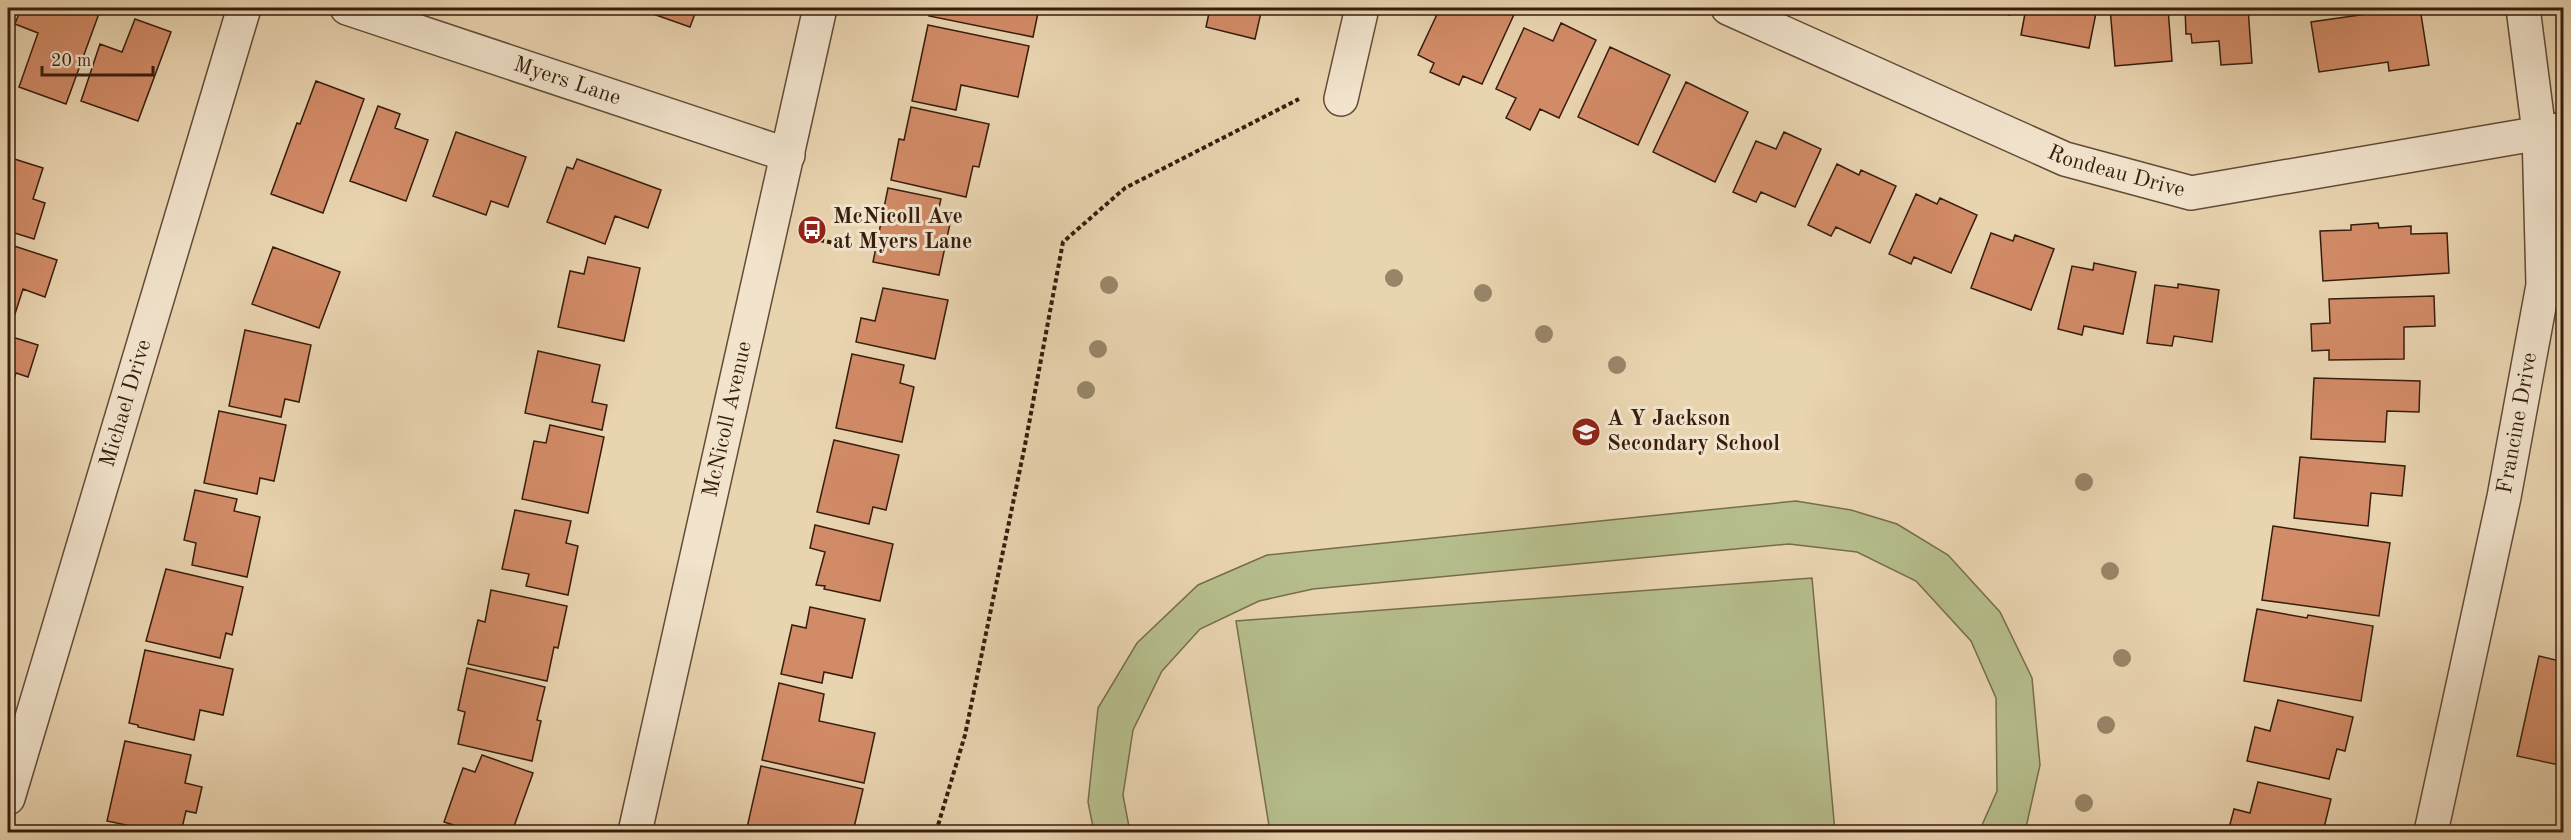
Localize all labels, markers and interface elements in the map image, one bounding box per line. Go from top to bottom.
scale bar [42,39,153,77]
text: 20 m [51,52,91,70]
street label: Myers Lane [511,53,623,109]
street label: Rondeau Drive [2044,142,2187,202]
place label: McNicoll Ave at Myers Lane [833,206,972,253]
bus stop icon: McNicoll Ave at Myers Lane [796,214,828,246]
street label: Michael Drive [97,337,155,470]
street label: McNicoll Avenue [699,339,756,499]
street label: Francine Drive [2494,351,2541,496]
place label: A Y Jackson Secondary School [1607,408,1780,455]
school or university icon: A Y Jackson Secondary School [1570,416,1602,448]

